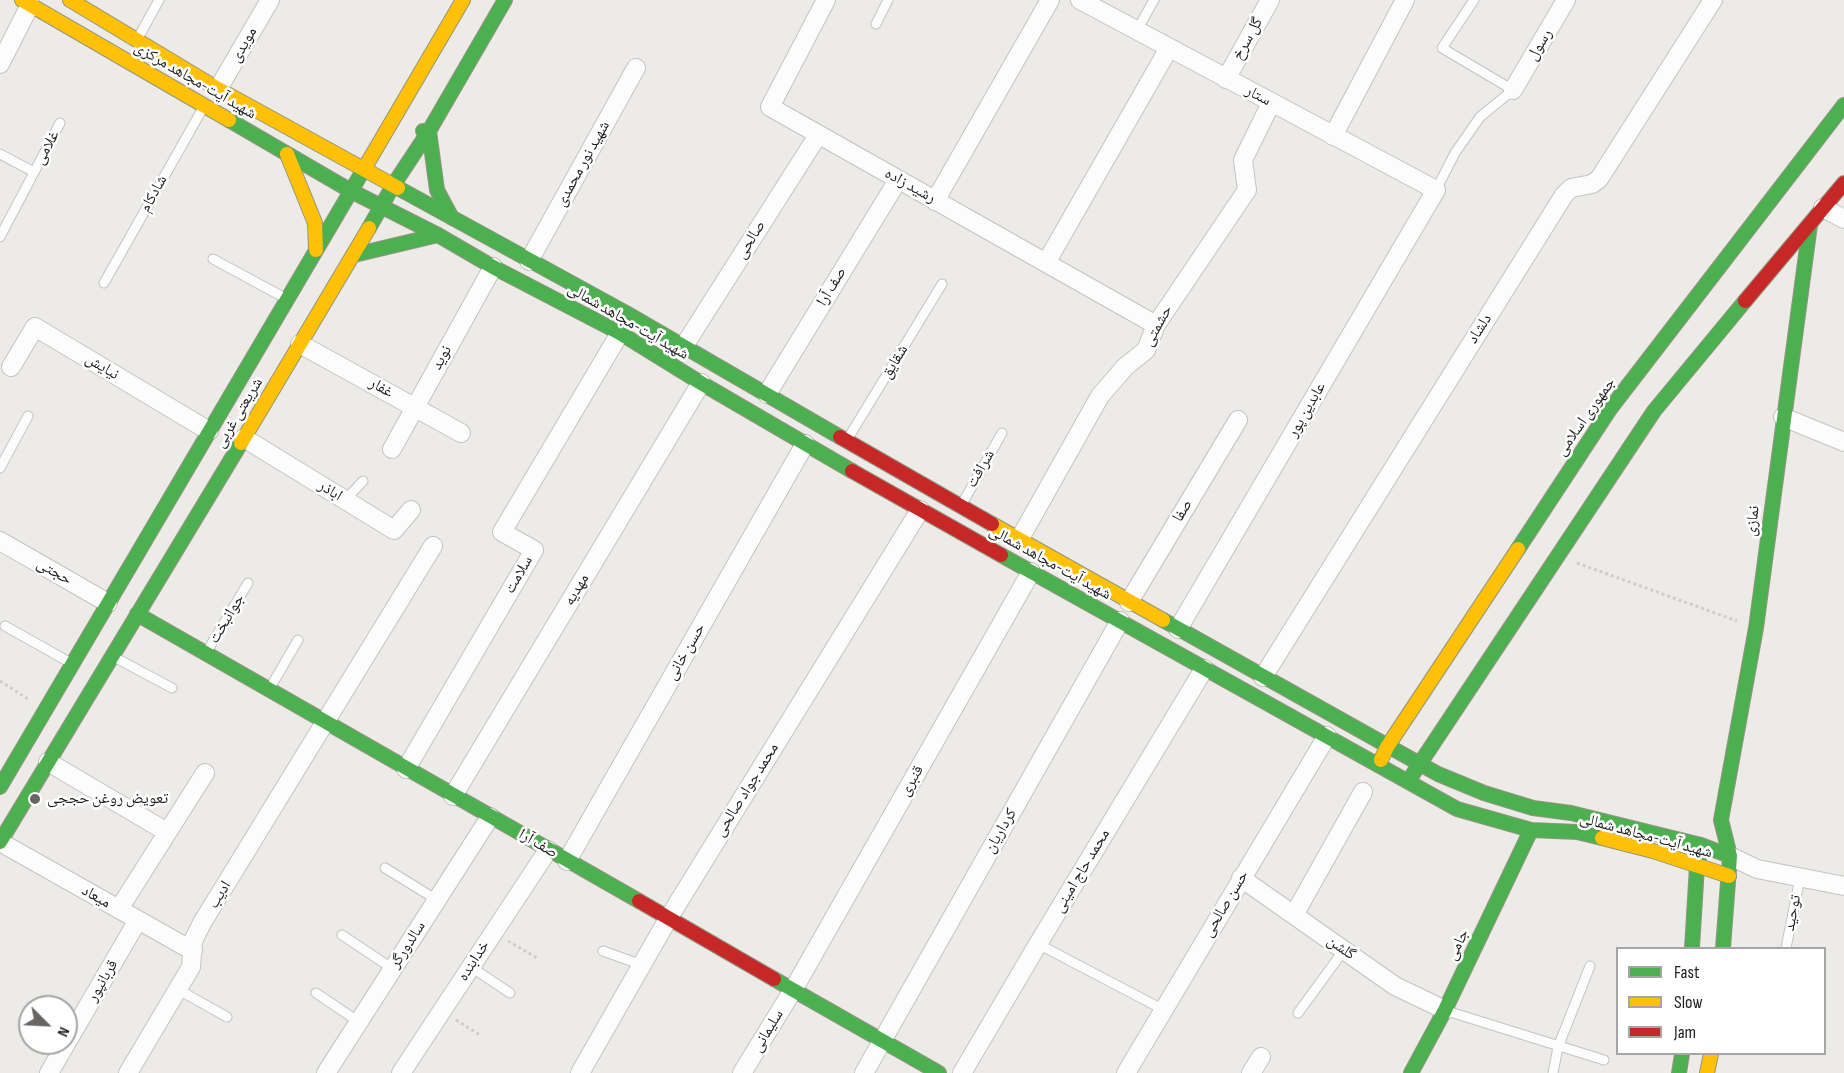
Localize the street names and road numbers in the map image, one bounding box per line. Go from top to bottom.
street label: گل سرخ [1228,14,1268,64]
street label: مویدی [226,24,262,66]
street label: رسول [1523,26,1557,64]
street label: شهید آیت-مجاهد مرکزی [131,38,259,124]
street label: ستار [1242,81,1274,111]
street label: شهید نور محمدی [552,118,614,210]
street label: غلامی [30,128,64,168]
street label: رشید زاده [881,164,939,208]
street label: شادکام [136,172,172,216]
street label: صالحی [732,217,770,263]
street label: صف آرا [813,264,851,310]
street label: شهید آیت-مجاهد شمالی [564,280,692,364]
street label: حشمتی [1139,302,1177,350]
street label: دلشاد [1464,311,1496,347]
street label: شقایق [877,341,913,383]
street label: نوید [428,342,456,374]
street label: نیایش [82,350,122,384]
street label: شریعتی غربی [211,374,267,452]
street label: غفار [366,374,396,402]
street label: جمهوری اسلامی [1552,374,1620,460]
street label: عابدین پور [1284,379,1330,441]
street label: شرافت [963,447,999,491]
street label: اباذر [314,476,346,506]
street label: صفا [1169,496,1197,526]
street label: نمازی [1742,504,1764,538]
street label: شهید آیت-مجاهد شمالی [986,521,1114,605]
street label: سلامت [501,553,537,597]
street label: حجتی [33,554,75,590]
street label: مهدیه [560,571,594,609]
street label: جوانبخت [205,591,249,647]
street label: حسن خانی [662,620,710,684]
street label: محمد جواد صالحی [711,740,783,840]
street label: قنبری [896,762,928,800]
street label: کرداریان [981,805,1021,857]
street label: شهید آیت-مجاهد شمالی [1578,809,1714,863]
street label: صف آرا [515,825,561,863]
street label: محمد حاج امینی [1050,826,1114,916]
street label: حسن صالحی [1199,867,1253,941]
street label: ادیب [204,878,236,912]
street label: میعاد [78,881,114,913]
street label: توحید [1780,893,1806,933]
street label: سالدورگر [386,918,430,972]
street label: جامی [1442,926,1474,964]
street label: گلشن [1323,931,1359,965]
street label: خدابنده [454,937,494,985]
street label: قربانپور [83,957,123,1005]
street label: سلیمانی [748,1006,788,1056]

